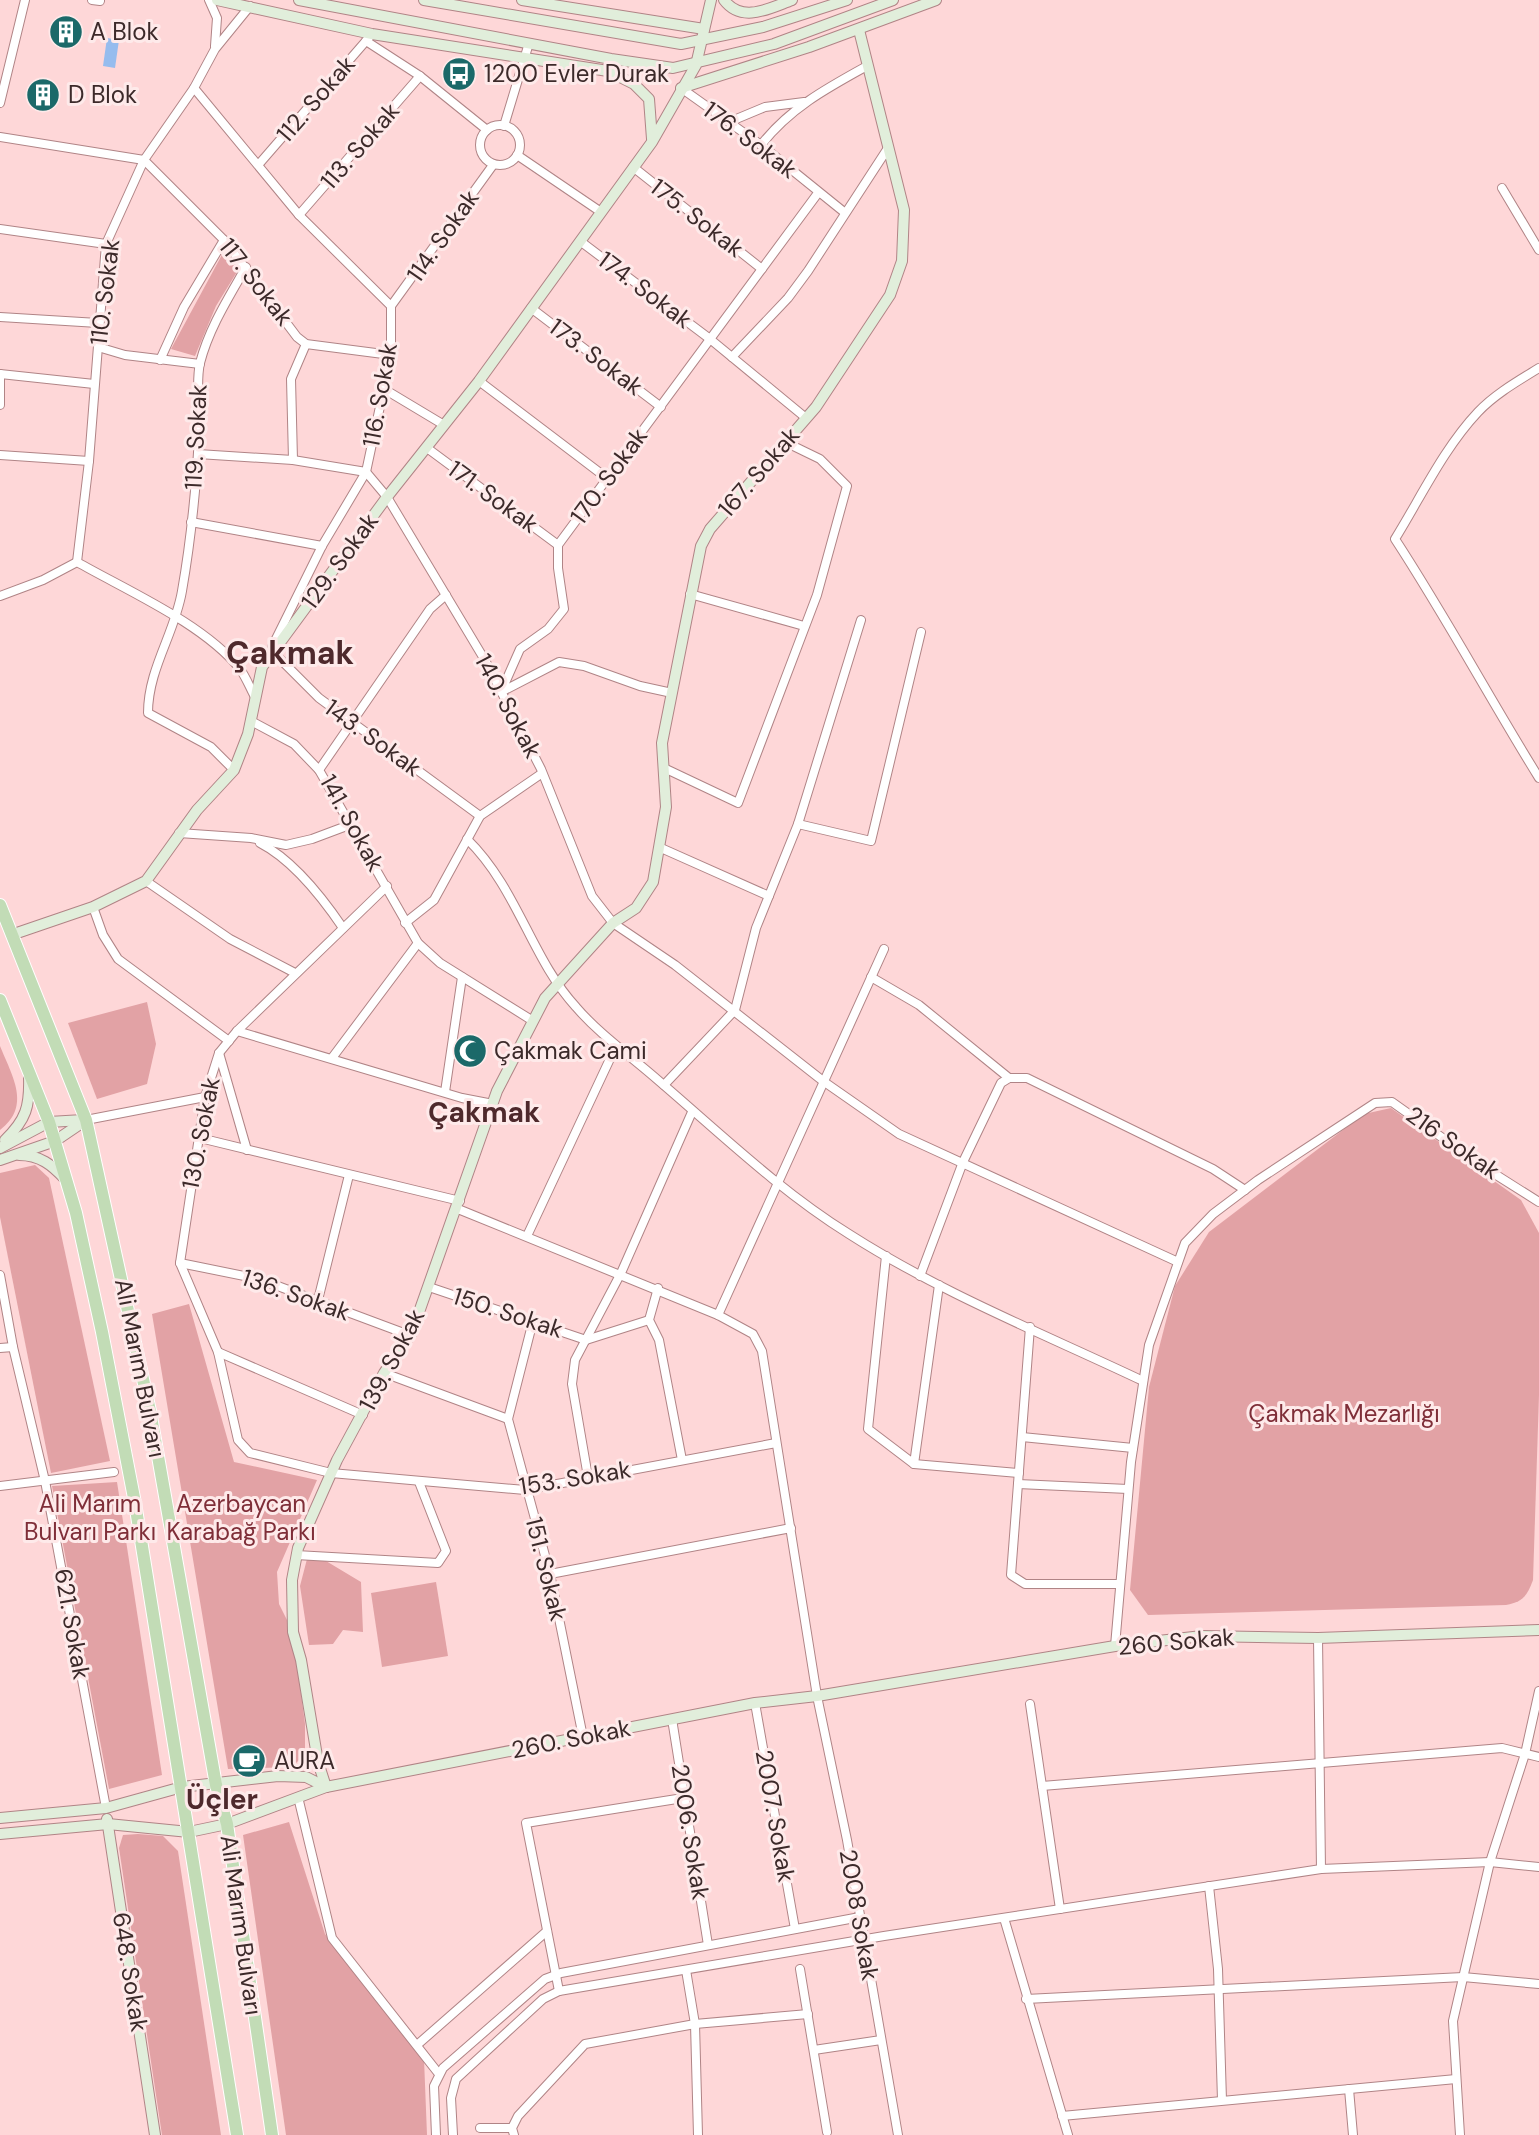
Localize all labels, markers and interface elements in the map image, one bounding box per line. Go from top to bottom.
building icon: A Blok [47,13,85,51]
place label: A Blok [90,16,158,47]
street label: 112. Sokak [269,49,362,149]
bus stop icon: 1200 Evler Durak [440,55,478,93]
place label: 1200 Evler Durak [484,58,669,89]
building icon: D Blok [24,76,62,114]
place label: D Blok [68,79,137,110]
street label: 176. Sokak [697,94,804,185]
street label: 113. Sokak [313,96,406,196]
street label: 175. Sokak [644,171,750,264]
street label: 114. Sokak [399,183,486,288]
street label: 117. Sokak [213,232,300,332]
street label: 110. Sokak [83,237,126,347]
street label: 174. Sokak [592,244,699,335]
street label: 173. Sokak [543,311,650,402]
street label: 116. Sokak [355,340,404,450]
street label: 119. Sokak [177,383,214,491]
street label: 167. Sokak [711,420,806,523]
street label: 170. Sokak [563,421,654,530]
street label: 171. Sokak [442,453,545,540]
street label: 129. Sokak [294,506,385,615]
district label: Çakmak [226,632,355,674]
street label: 140. Sokak [468,648,549,763]
street label: 143. Sokak [319,692,428,783]
street label: 141. Sokak [313,769,392,877]
mosque icon: Çakmak Cami [451,1032,489,1070]
place label: Çakmak Cami [494,1035,647,1066]
street label: 130. Sokak [174,1074,227,1192]
district label: Çakmak [428,1094,540,1131]
street label: 216 Sokak [1400,1099,1506,1186]
street label: 136. Sokak [238,1262,354,1327]
street label: Ali Marım Bulvarı [108,1276,173,1460]
street label: 150. Sokak [449,1280,567,1345]
street label: 139. Sokak [352,1303,431,1416]
park label: Çakmak Mezarlığı [1248,1398,1440,1429]
street label: 153. Sokak [517,1453,633,1502]
park label: Ali Marım Bulvarı Parkı [24,1488,156,1547]
park label: Azerbaycan Karabağ Parkı [166,1488,316,1547]
street label: 151. Sokak [519,1514,574,1624]
street label: 621. Sokak [47,1566,97,1682]
street label: 260 Sokak [1116,1621,1236,1662]
street label: 260. Sokak [509,1712,633,1765]
cafe icon: AURA [230,1742,268,1780]
place label: AURA [274,1745,335,1776]
street label: 2007. Sokak [749,1747,802,1885]
street label: 2006. Sokak [664,1762,717,1902]
district label: Üçler [186,1781,258,1818]
street label: Ali Marım Bulvarı [214,1833,269,2017]
street label: 2008 Sokak [833,1847,886,1983]
street label: 648. Sokak [106,1910,155,2034]

